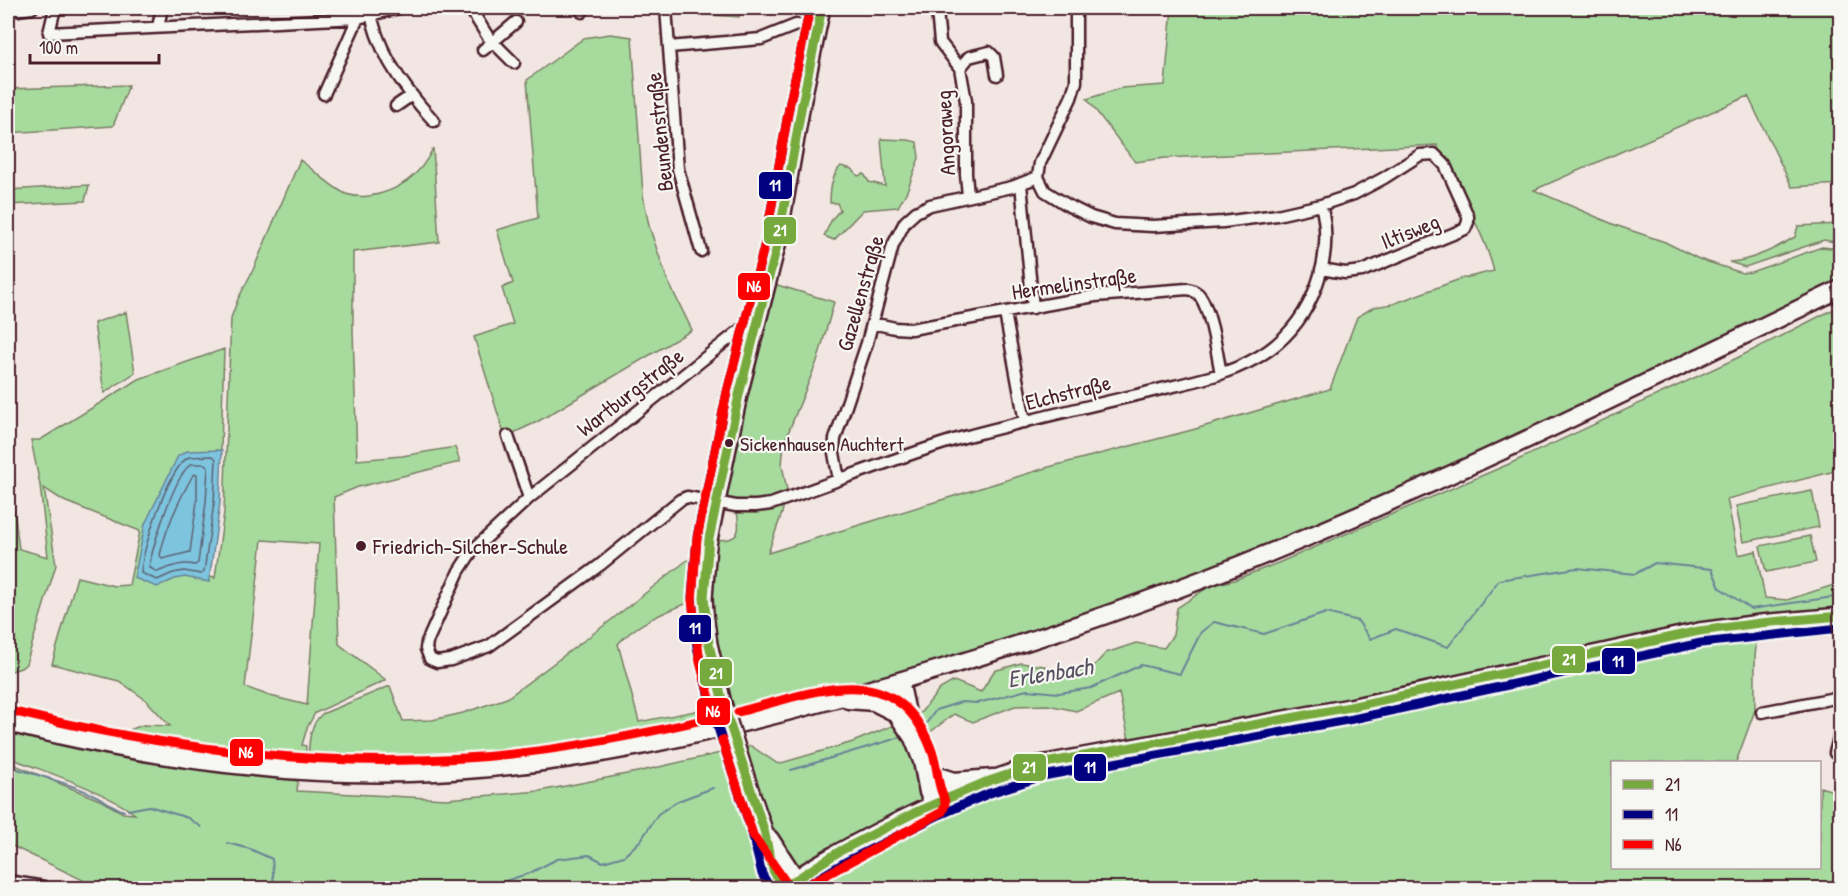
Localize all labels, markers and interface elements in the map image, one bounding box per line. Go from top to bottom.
scale bar [30,27,159,65]
text: 100 m [39,35,78,60]
street label: Beundenstraße [638,71,680,193]
street label: Angoraweg [928,90,962,176]
line badge: 11 [758,171,793,200]
text: 11 [769,174,781,196]
street label: Iltisweg [1376,206,1444,256]
line badge: 21 [763,216,797,245]
text: 21 [773,219,787,241]
street label: Gazellenstraße [829,231,891,354]
street label: Hermelinstraße [1010,259,1138,307]
line badge: N6 [737,272,771,301]
text: N6 [747,275,762,297]
street label: Wartburgstraße [570,341,690,443]
street label: Elchstraße [1022,367,1114,417]
place label: Sickenhausen Auchtert [740,430,905,457]
marker: Sickenhausen Auchtert [723,437,735,449]
place label: Friedrich-Silcher-Schule [372,531,568,561]
marker: Friedrich-Silcher-Schule [354,539,368,553]
line badge: 11 [678,614,712,643]
text: 11 [689,617,701,639]
line badge: 21 [1551,645,1586,674]
line badge: 11 [1601,647,1636,675]
text: 21 [1562,648,1576,670]
water label: Erlenbach [1005,649,1096,694]
text: 11 [1612,650,1624,672]
line badge: 21 [699,658,733,687]
text: 21 [709,662,723,684]
line badge: N6 [696,697,731,726]
text: N6 [706,700,721,722]
line badge: N6 [229,738,264,767]
text: N6 [239,741,254,763]
line badge: 21 [1012,753,1047,782]
line badge: 11 [1073,753,1107,782]
text: 21 [1022,756,1036,778]
text: 11 [1084,756,1096,778]
legend [1611,761,1821,869]
text: 21 [1665,772,1680,797]
text: 11 [1665,802,1678,827]
text: N6 [1665,832,1682,857]

